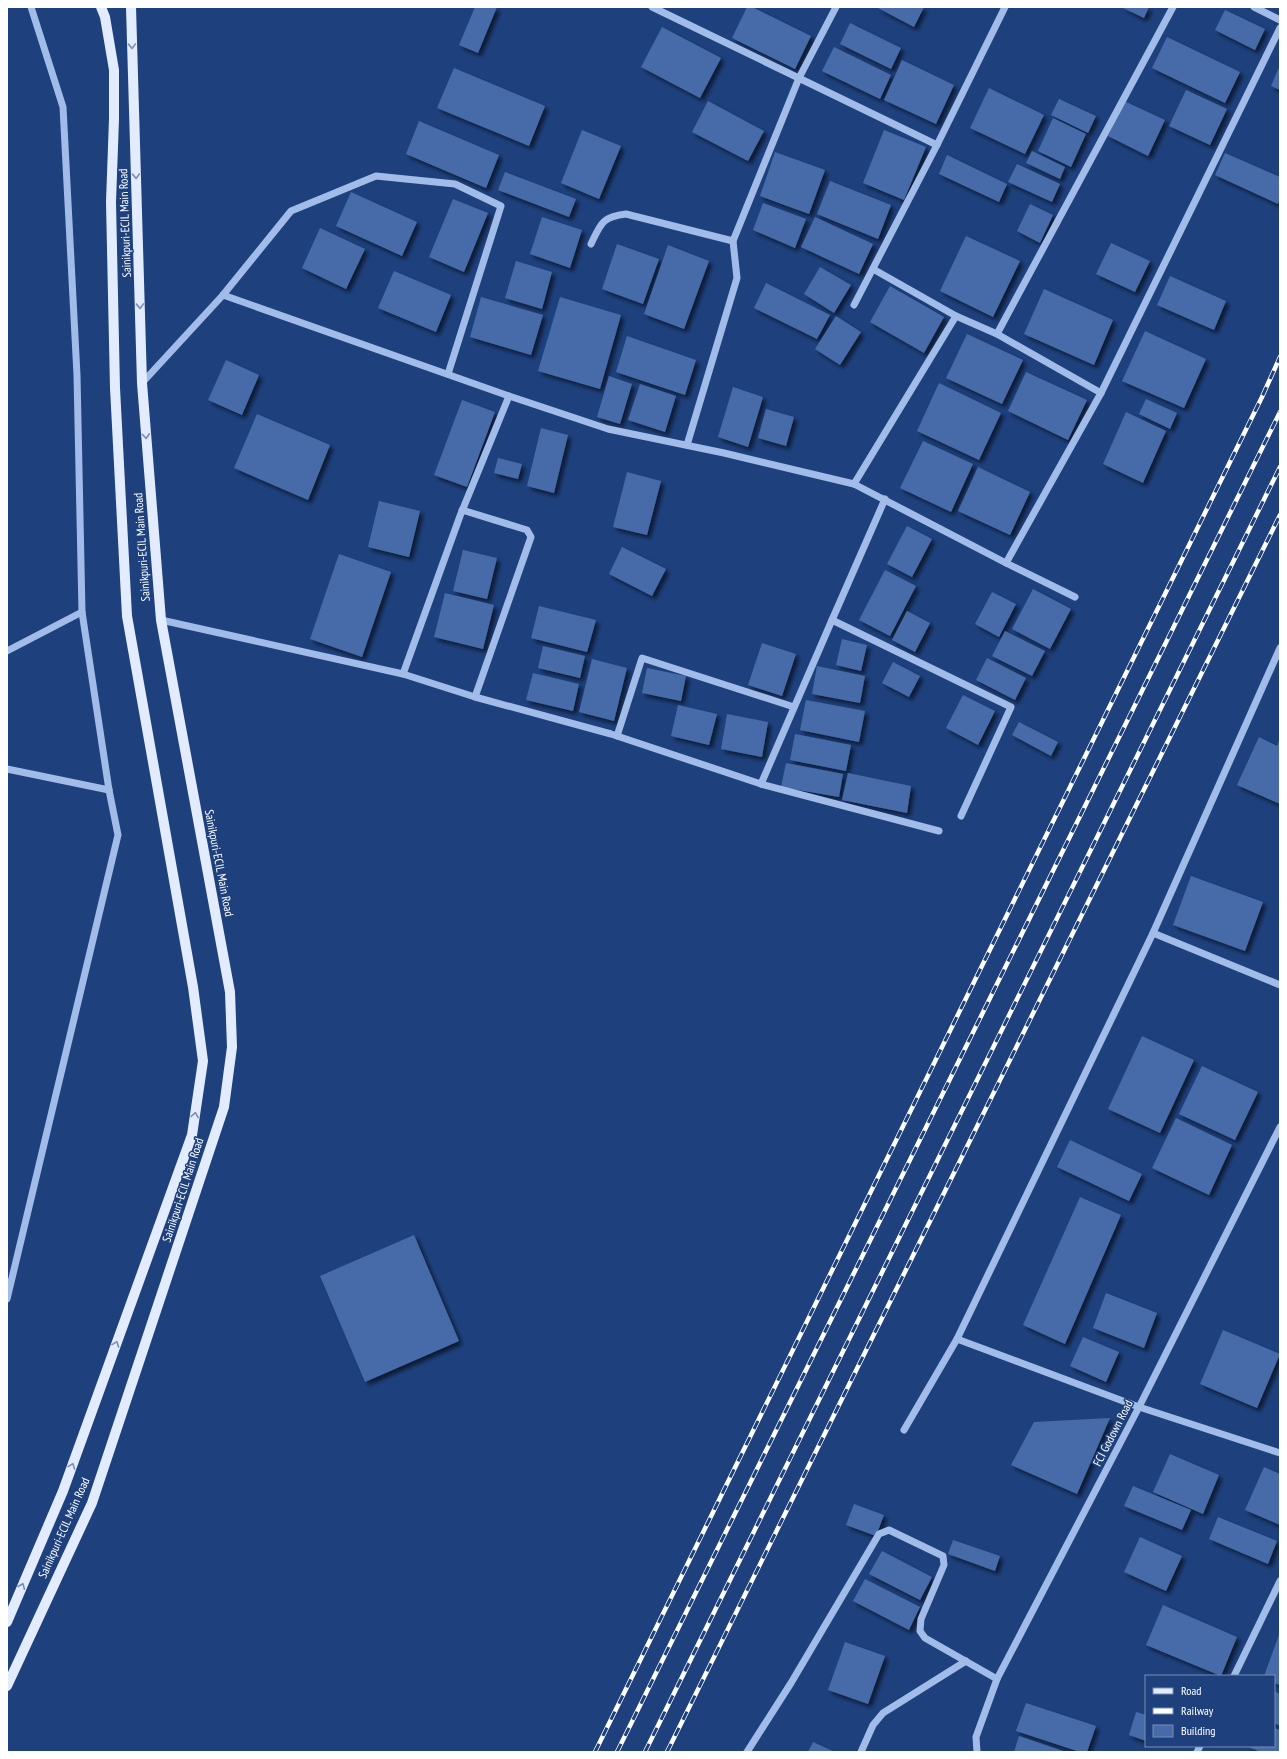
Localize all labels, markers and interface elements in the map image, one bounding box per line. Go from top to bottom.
one-way arrow [128,43,137,49]
street label: Sainikpuri-ECIL Main Road [115,168,134,278]
one-way arrow [132,173,140,179]
one-way arrow [136,303,144,309]
one-way arrow [142,433,151,439]
street label: Sainikpuri-ECIL Main Road [130,492,153,602]
street label: Sainikpuri-ECIL Main Road [202,808,237,918]
one-way arrow [190,1112,199,1118]
street label: Sainikpuri-ECIL Main Road [159,1136,206,1244]
one-way arrow [112,1340,120,1347]
street label: FCI Godown Road [1089,1397,1136,1468]
one-way arrow [67,1462,76,1469]
street label: Sainikpuri-ECIL Main Road [35,1475,93,1581]
one-way arrow [18,1583,26,1590]
legend [1145,1675,1275,1747]
text: Road [1181,1683,1201,1698]
text: Railway [1181,1703,1214,1718]
text: Building [1181,1723,1216,1738]

